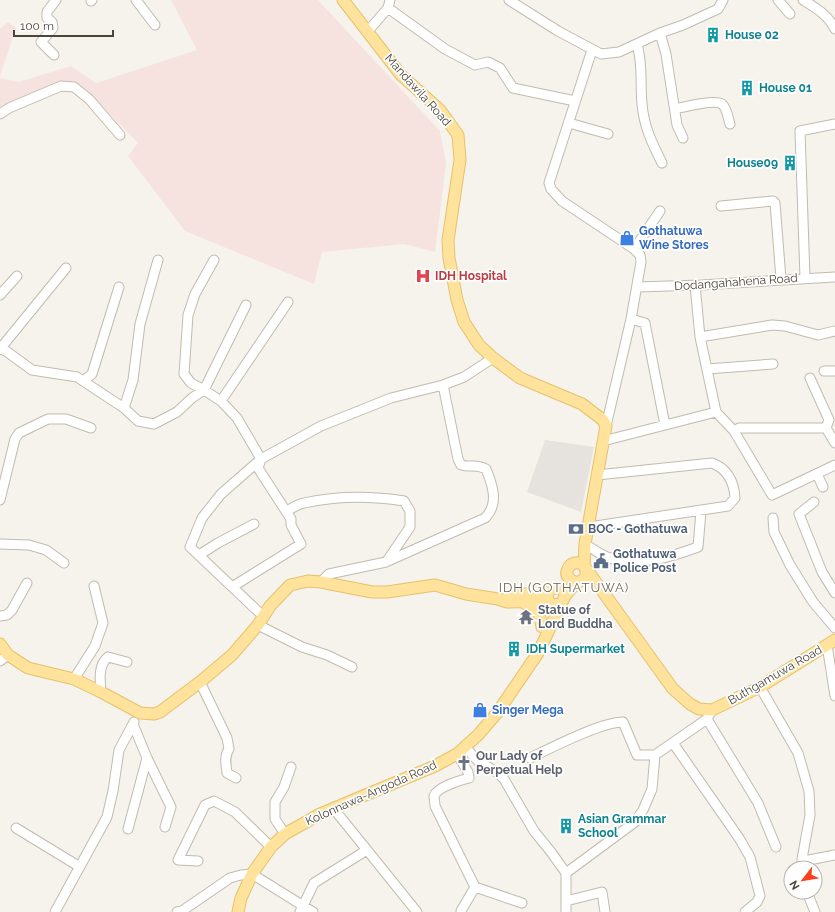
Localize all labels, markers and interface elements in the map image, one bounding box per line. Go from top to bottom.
scale bar [14,12,113,38]
text: 100 m [20,19,54,33]
building icon: House 02 [704,26,722,44]
place label: House 02 [725,28,779,42]
street label: Mandawila Road [382,51,454,129]
building icon: House 01 [738,79,756,97]
place label: House 01 [759,81,812,95]
building icon: House09 [781,154,799,172]
place label: House09 [727,156,778,170]
place label: Gothatuwa Wine Stores [639,224,709,252]
shop icon: Gothatuwa Wine Stores [618,229,636,247]
hospital icon: IDH Hospital [414,267,432,285]
place label: IDH Hospital [435,269,507,283]
street label: Dodangahahena Road [674,271,798,293]
bank icon: BOC - Gothatuwa [567,520,585,538]
place label: BOC - Gothatuwa [588,522,688,536]
place label: Gothatuwa Police Post [613,547,677,575]
public building icon: Gothatuwa Police Post [592,552,610,570]
district label: IDH (GOTHATUWA) [499,580,629,595]
place label: Statue of Lord Buddha [538,603,613,631]
temple icon: Statue of Lord Buddha [517,608,535,626]
building icon: IDH Supermarket [505,640,523,658]
place label: IDH Supermarket [526,642,625,656]
street label: Buthgamuwa Road [725,642,825,708]
shop icon: Singer Mega [471,701,489,719]
place label: Singer Mega [492,703,564,717]
place label: Our Lady of Perpetual Help [476,749,563,777]
church icon: Our Lady of Perpetual Help [455,754,473,772]
street label: Kolonnawa-Angoda Road [303,758,439,828]
place label: Asian Grammar School [578,812,666,840]
building icon: Asian Grammar School [557,817,575,835]
north arrow [783,860,823,900]
text: N [787,878,803,892]

